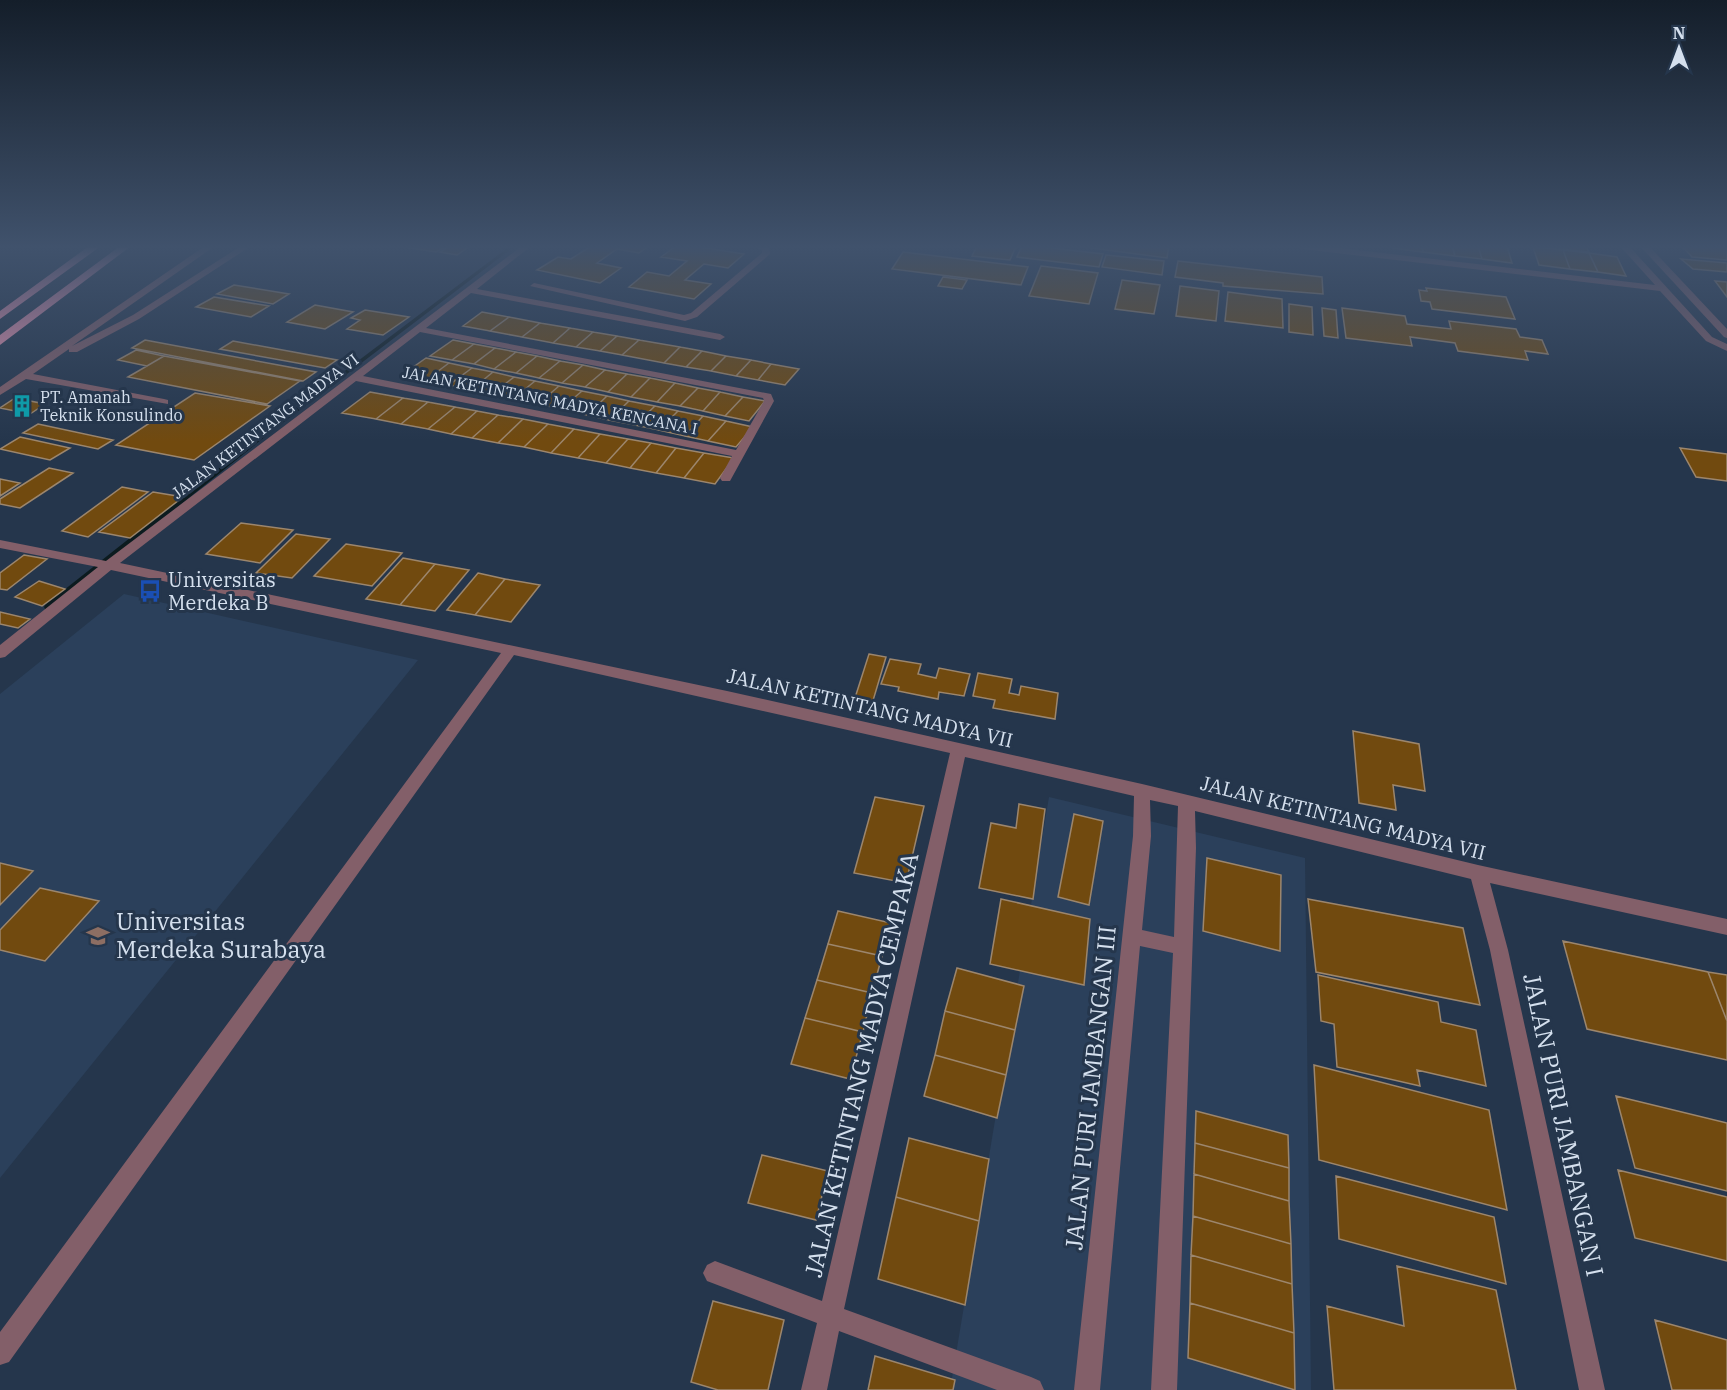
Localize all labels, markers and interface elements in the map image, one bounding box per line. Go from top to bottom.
north arrow [1649,18,1709,78]
text: N [1673,23,1685,43]
street label: JALAN KETINTANG MADYA VI [168,349,362,503]
street label: JALAN KETINTANG MADYA KENCANA I [401,362,699,438]
place label: PT. Amanah Teknik Konsulindo [40,387,183,425]
building icon: PT. Amanah Teknik Konsulindo [9,393,35,419]
place label: Universitas Merdeka B [168,566,276,616]
bus stop icon: Universitas Merdeka B [137,578,163,604]
street label: JALAN KETINTANG MADYA VII [724,661,1016,754]
street label: JALAN KETINTANG MADYA VII [1198,769,1488,866]
street label: JALAN KETINTANG MADYA CEMPAKA [797,849,926,1280]
place label: Universitas Merdeka Surabaya [116,905,326,965]
school or university icon: Universitas Merdeka Surabaya [85,923,111,949]
street label: JALAN PURI JAMBANGAN III [1057,924,1123,1252]
street label: JALAN PURI JAMBANGAN I [1516,970,1612,1279]

